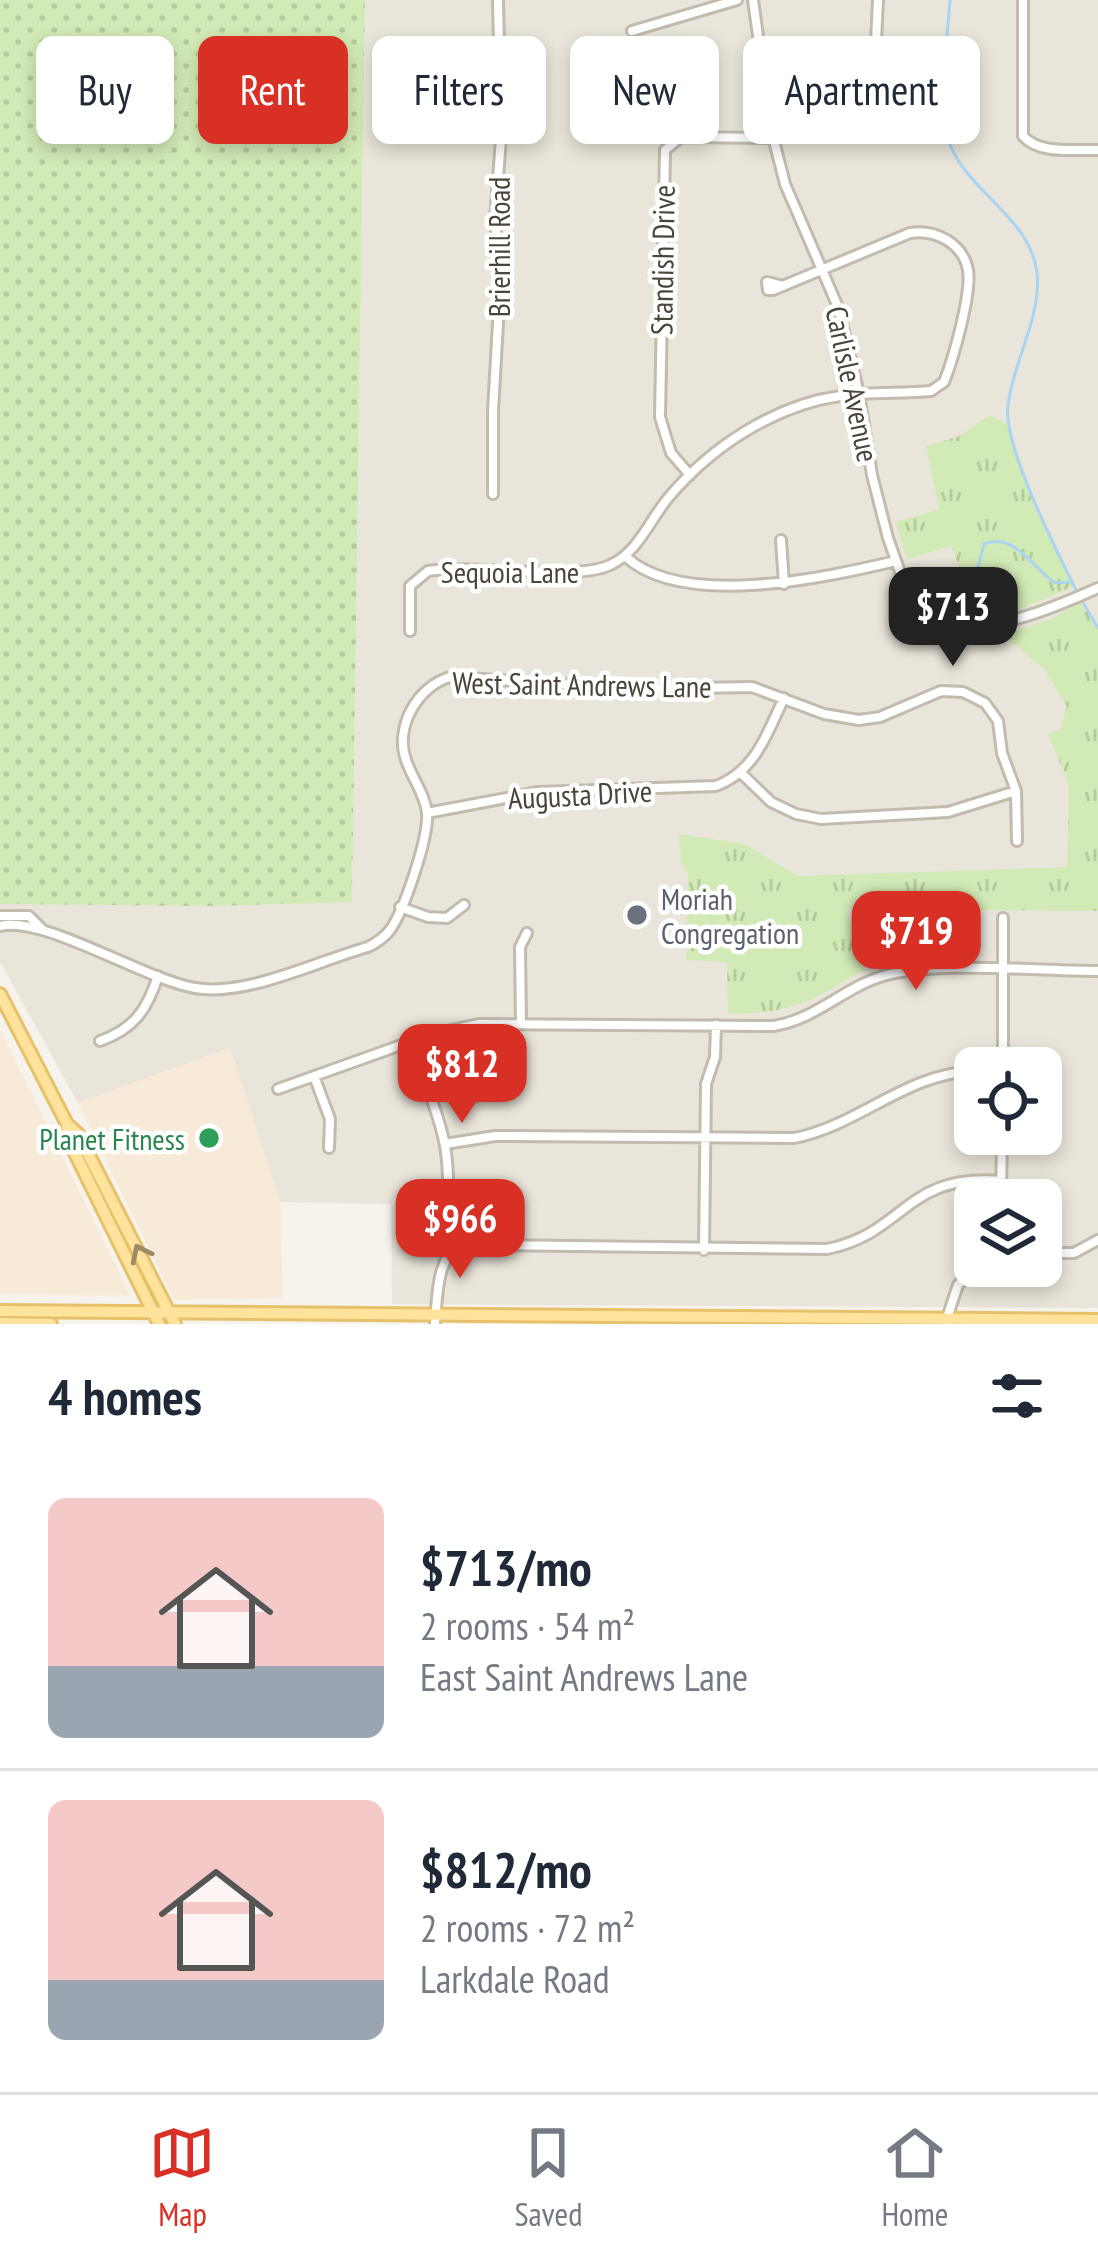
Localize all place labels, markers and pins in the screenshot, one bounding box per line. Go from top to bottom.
pin: $713 [882,567,1024,669]
place label: Moriah Congregation [661,879,799,952]
pin: $719 [845,891,987,993]
marker: Moriah Congregation [624,902,650,928]
pin: $812 [391,1024,533,1126]
place label: Planet Fitness [39,1119,185,1158]
marker: Planet Fitness [196,1125,222,1151]
pin: $966 [389,1179,531,1281]

